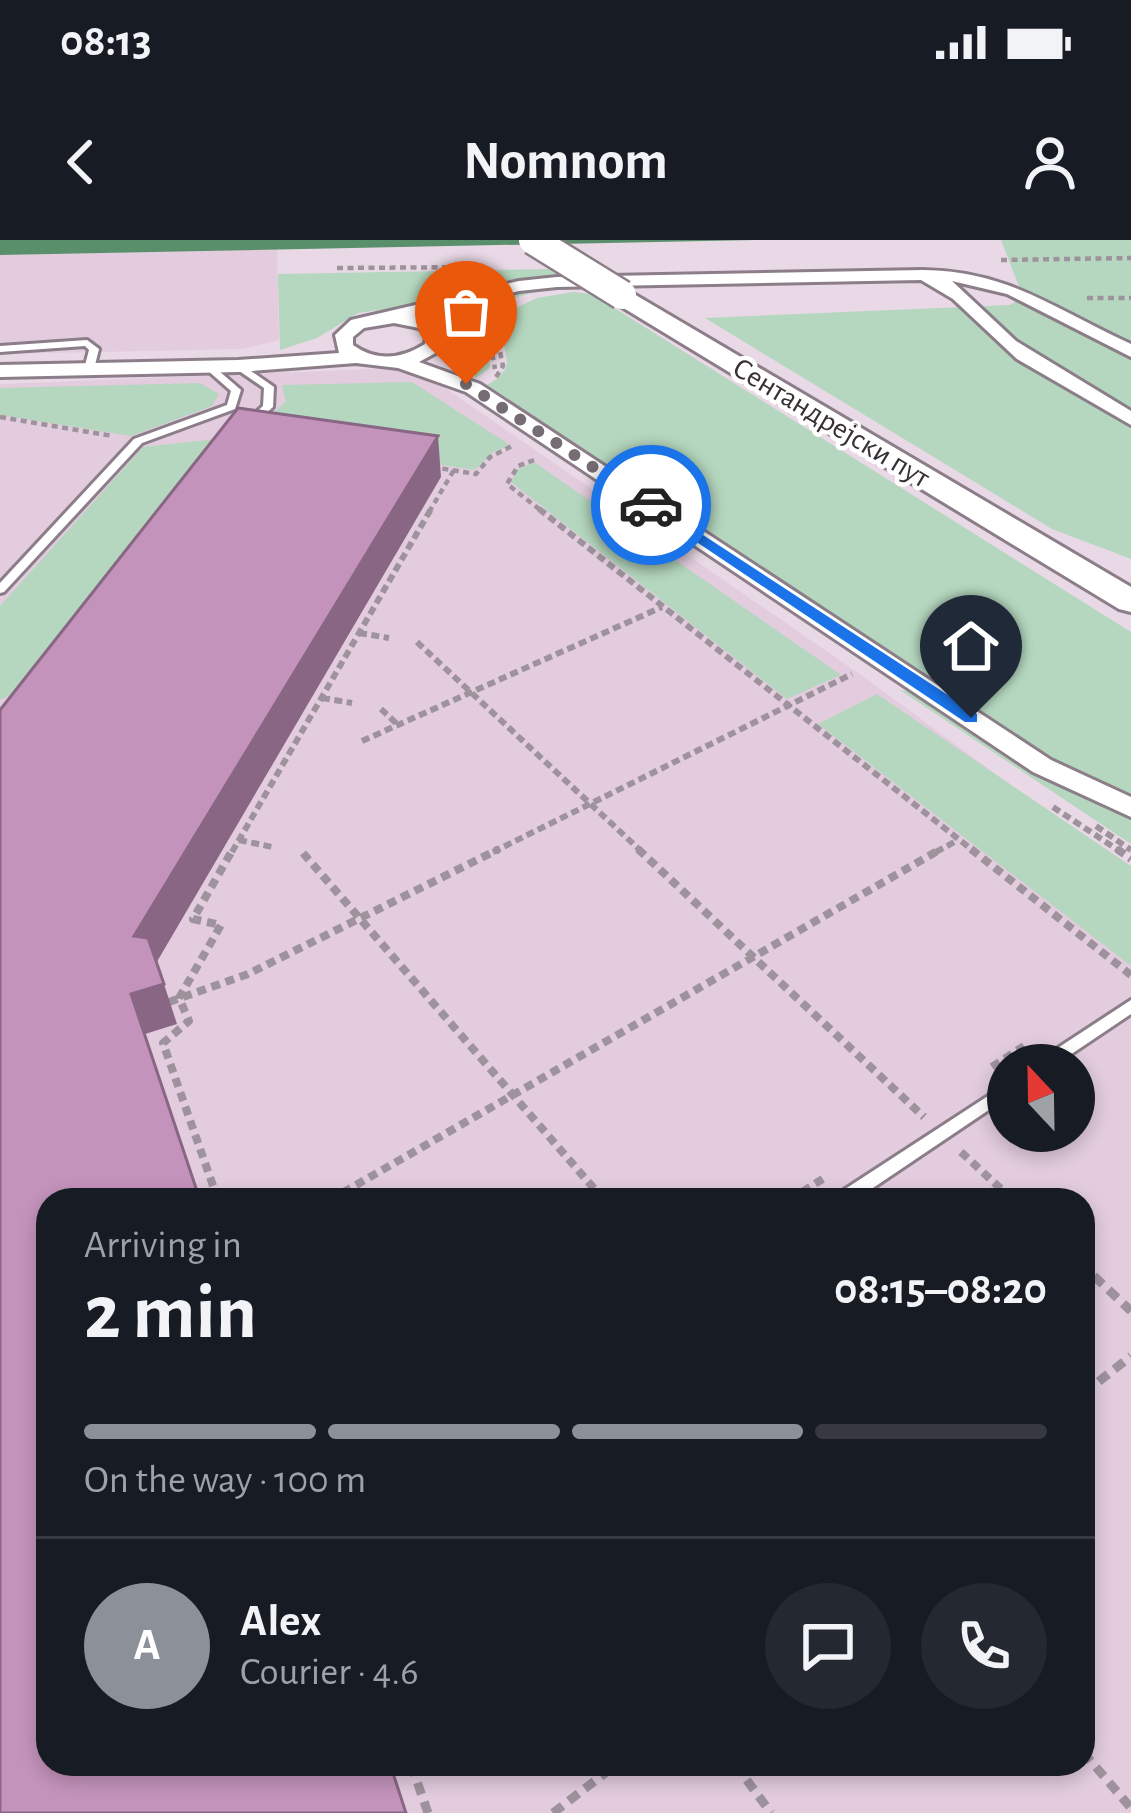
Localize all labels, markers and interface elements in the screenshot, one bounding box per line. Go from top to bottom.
text: 08:13 [60,19,152,64]
icon: back [48,129,114,195]
icon: person [1017,129,1083,195]
text: Nomnom [463,135,668,189]
pin [415,261,517,384]
icon: bag [433,279,499,345]
street label: Сентандрејски пут [727,353,935,494]
courier [591,445,711,565]
icon: car [618,472,684,538]
pin [920,595,1022,718]
icon: home [938,613,1004,679]
north arrow [987,1044,1095,1152]
map controls [987,1044,1095,1152]
text: Arriving in [84,1226,242,1265]
text: 08:15–08:20 [834,1267,1047,1312]
text: 2 min [84,1275,257,1353]
text: On the way · 100 m [84,1461,366,1500]
button: chat [765,1583,891,1709]
button: phone [921,1583,1047,1709]
text: Alex [240,1599,321,1644]
text: A [133,1623,161,1668]
text: Courier · 4.6 [240,1653,419,1692]

